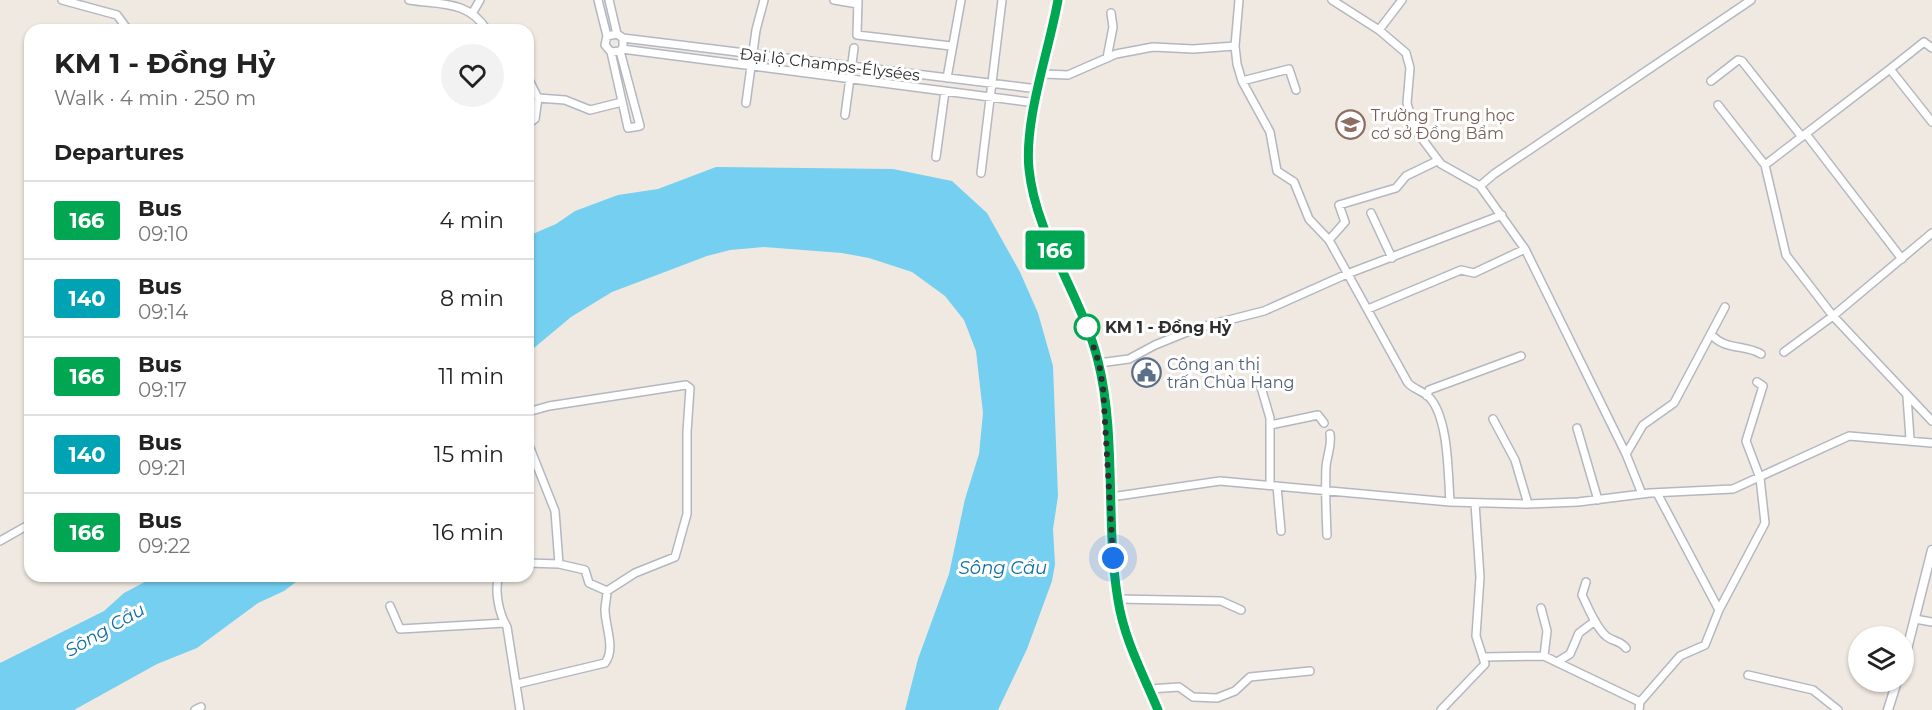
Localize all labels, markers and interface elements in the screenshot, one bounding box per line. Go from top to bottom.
button: heart [441,44,504,107]
street label: Đại lộ Champs-Élysées [739,44,921,85]
text: KM 1 - Đồng Hỷ [54,46,275,80]
text: Walk · 4 min · 250 m [54,86,256,110]
place label: Trường Trung học cơ sở Đồng Bẩm [1371,106,1515,143]
school or university icon: Trường Trung học cơ sở Đồng Bẩm [1334,108,1366,140]
text: Departures [54,139,184,166]
text: Bus [138,195,182,222]
text: 4 min [440,207,504,234]
text: 166 [70,208,105,233]
text: 09:10 [138,222,188,246]
line badge: 166 [1020,230,1090,270]
text: 166 [1038,238,1073,263]
text: Bus [138,273,182,300]
text: 8 min [440,285,504,312]
text: 140 [69,286,105,311]
text: 09:14 [138,300,188,324]
marker: KM 1 - Đồng Hỷ [1074,314,1100,340]
place label: KM 1 - Đồng Hỷ [1105,318,1232,337]
text: Bus [138,351,182,378]
place label: Công an thị trấn Chùa Hang [1167,355,1294,392]
public building icon: Công an thị trấn Chùa Hang [1130,357,1162,389]
text: 11 min [438,363,504,390]
text: 166 [70,364,105,389]
text: 09:17 [138,378,187,402]
text: Bus [138,429,182,456]
text: 15 min [434,441,504,468]
text: 140 [69,442,105,467]
text: 09:21 [138,456,186,480]
text: Bus [138,507,182,534]
text: 16 min [433,519,504,546]
text: 166 [70,520,105,545]
text: 09:22 [138,534,190,558]
your location [1098,543,1128,573]
water label: Sông Cầu [959,557,1047,579]
water label: Sông Cầu [61,598,149,662]
map controls [1848,626,1914,692]
button: layers [1848,626,1914,692]

